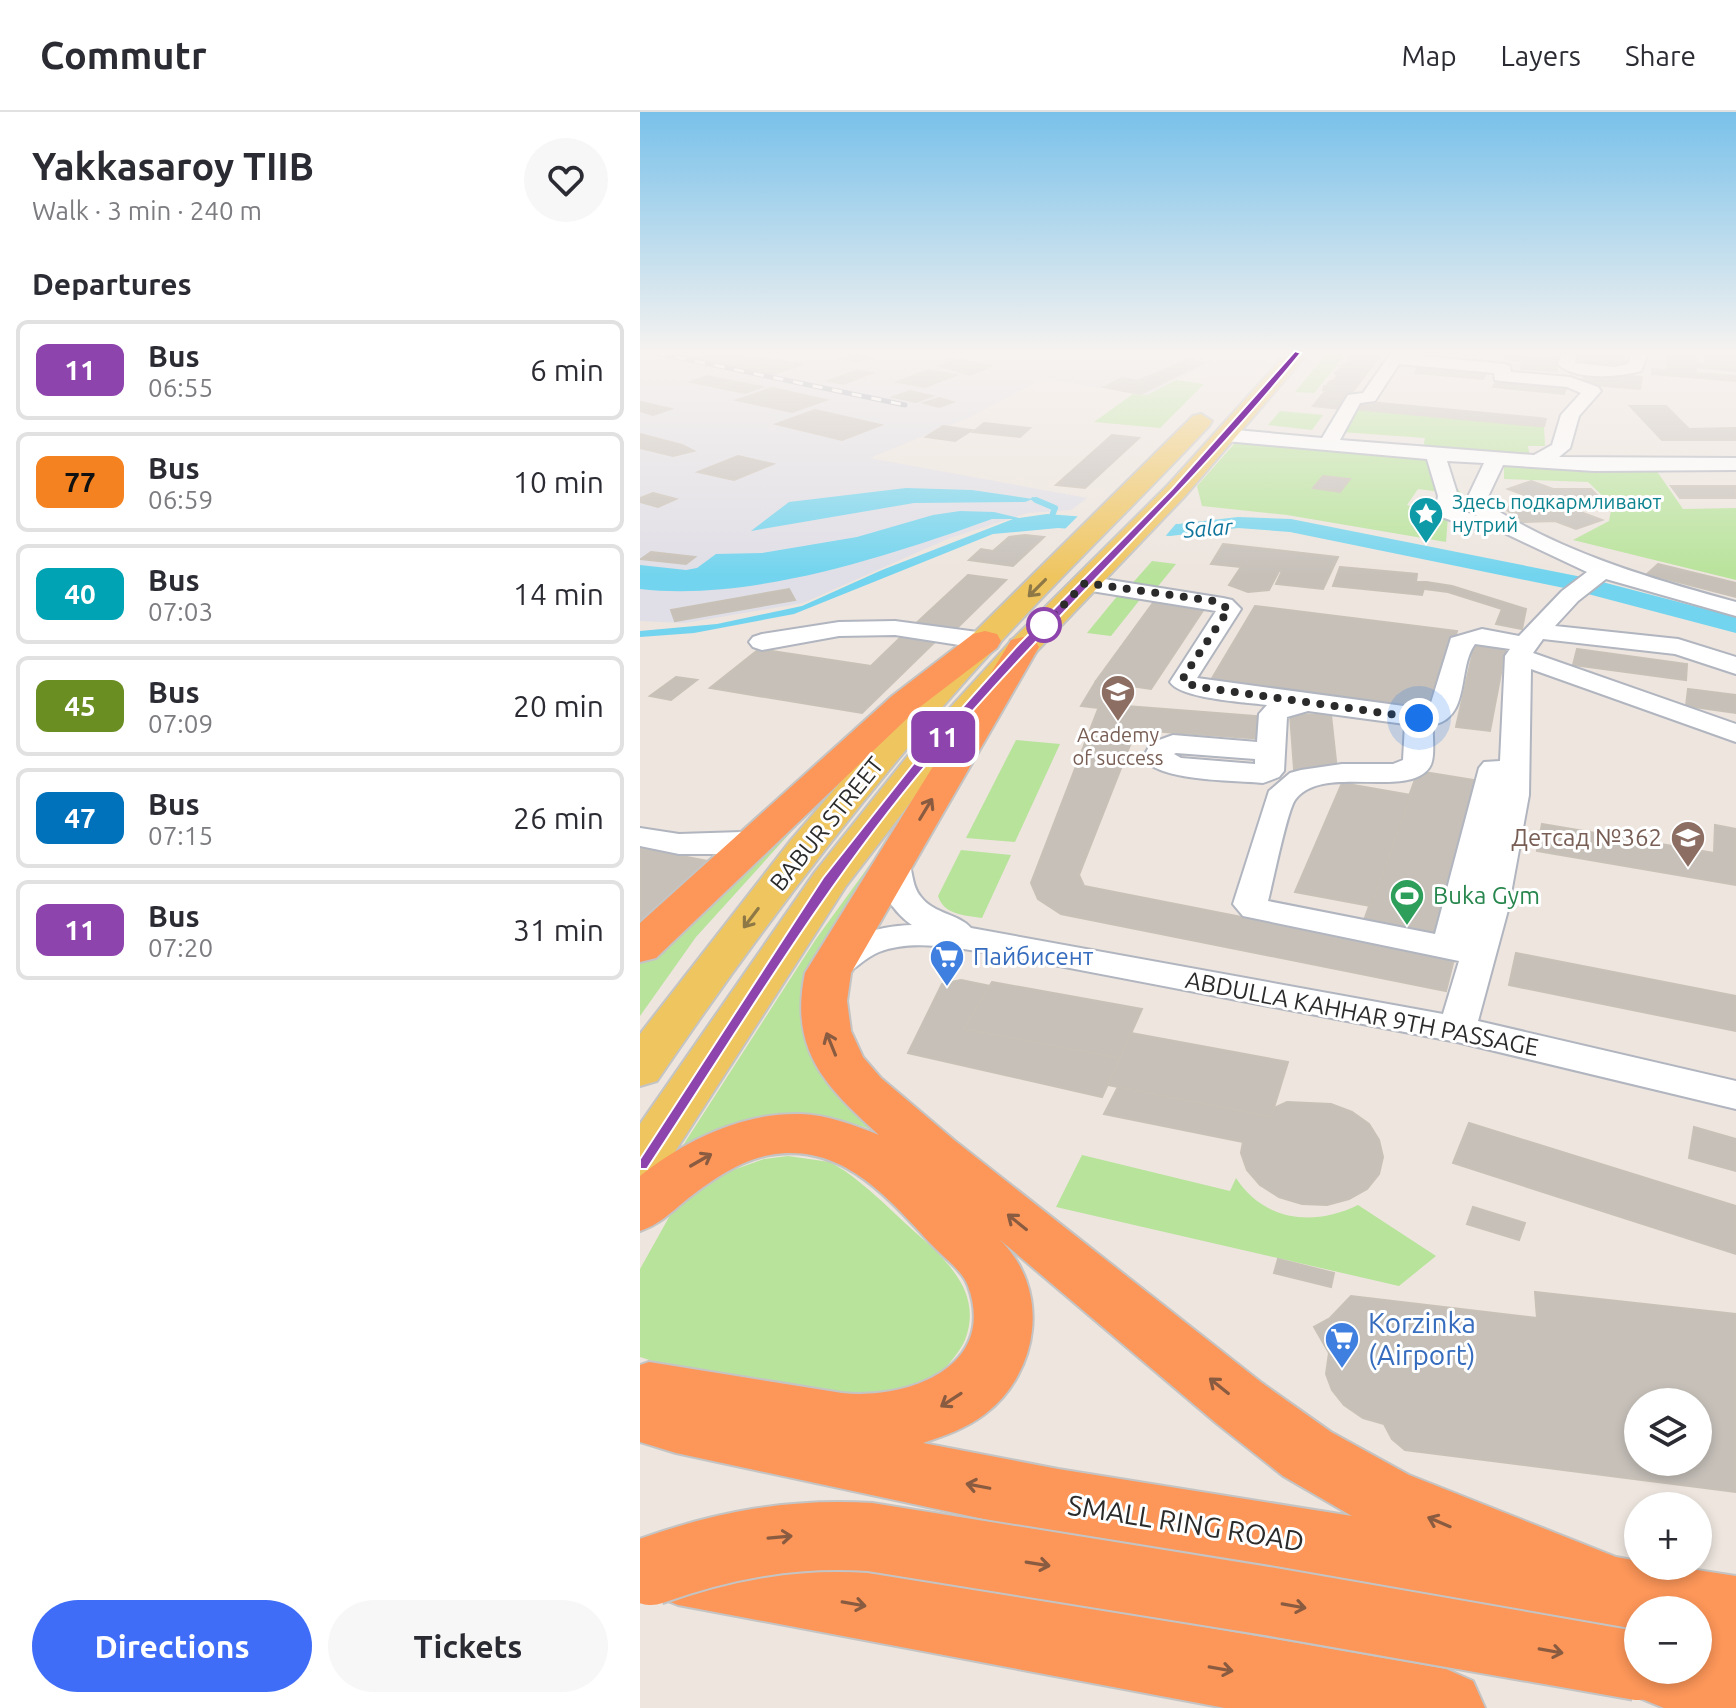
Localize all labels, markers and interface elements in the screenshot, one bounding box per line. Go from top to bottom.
text: Commutr [40,34,207,76]
text: Map [1401,40,1457,71]
text: Layers [1501,40,1581,71]
text: Share [1625,40,1696,71]
button: heart [524,138,608,222]
text: Yakkasaroy TIIB [32,145,314,187]
text: Walk · 3 min · 240 m [32,196,262,225]
text: Departures [32,267,192,301]
text: Bus [148,339,200,373]
text: 6 min [530,353,604,387]
text: 11 [64,354,96,385]
text: 06:55 [148,373,213,402]
text: Bus [148,451,200,485]
text: 10 min [513,465,604,499]
text: 77 [64,466,96,497]
text: 06:59 [148,485,213,514]
place label: Здесь подкармливают нутрий [1452,490,1662,536]
place icon: Здесь подкармливают нутрий [1407,495,1445,545]
water label: Salar [1182,513,1234,542]
text: Bus [148,563,200,597]
text: 14 min [513,577,604,611]
text: 40 [64,578,96,609]
one-way arrow [1027,579,1047,598]
text: 07:03 [148,597,213,626]
unlabelled marker [1027,608,1061,642]
school or university icon: Academy of success [1099,673,1137,723]
text: Bus [148,675,200,709]
text: 20 min [513,689,604,723]
text: 45 [64,690,96,721]
your location [1399,698,1439,738]
text: 07:09 [148,709,213,738]
line badge: 11 [907,711,979,763]
text: 11 [927,721,959,752]
place label: Academy of success [1073,723,1163,769]
street label: BABUR STREET [765,751,889,896]
text: Bus [148,787,200,821]
one-way arrow [918,798,934,821]
text: 26 min [513,801,604,835]
text: 47 [64,802,96,833]
school or university icon: Детсад №362 [1669,819,1707,869]
text: 07:15 [148,821,213,850]
place label: Детсад №362 [1511,824,1662,851]
sports icon: Buka Gym [1388,877,1426,927]
place label: Buka Gym [1433,882,1540,909]
text: Bus [148,899,200,933]
one-way arrow [742,906,759,928]
text: 31 min [513,913,604,947]
text: 11 [64,914,96,945]
text: 07:20 [148,933,213,962]
supermarket icon: Пайбисент [928,938,966,988]
place label: Пайбисент [973,943,1094,970]
street label: ABDULLA KAHHAR 9TH PASSAGE [1183,966,1541,1061]
one-way arrow [823,1032,838,1057]
one-way arrow [688,1152,712,1168]
one-way arrow [1008,1213,1028,1231]
place label: Korzinka (Airport) [1368,1307,1476,1371]
supermarket icon: Korzinka (Airport) [1323,1320,1361,1370]
one-way arrow [1209,1377,1230,1395]
map controls [1624,1388,1712,1684]
button: layers [1624,1388,1712,1476]
one-way arrow [940,1392,963,1408]
one-way arrow [966,1478,991,1493]
street label: SMALL RING ROAD [1066,1489,1306,1556]
button: + [1624,1492,1712,1580]
one-way arrow [1427,1513,1452,1528]
one-way arrow [766,1529,793,1544]
one-way arrow [1025,1557,1050,1572]
button: − [1624,1596,1712,1684]
one-way arrow [841,1597,866,1612]
button: Directions [32,1600,312,1692]
button: Tickets [328,1600,608,1692]
one-way arrow [1281,1600,1306,1615]
one-way arrow [1537,1644,1563,1659]
one-way arrow [1208,1663,1233,1678]

